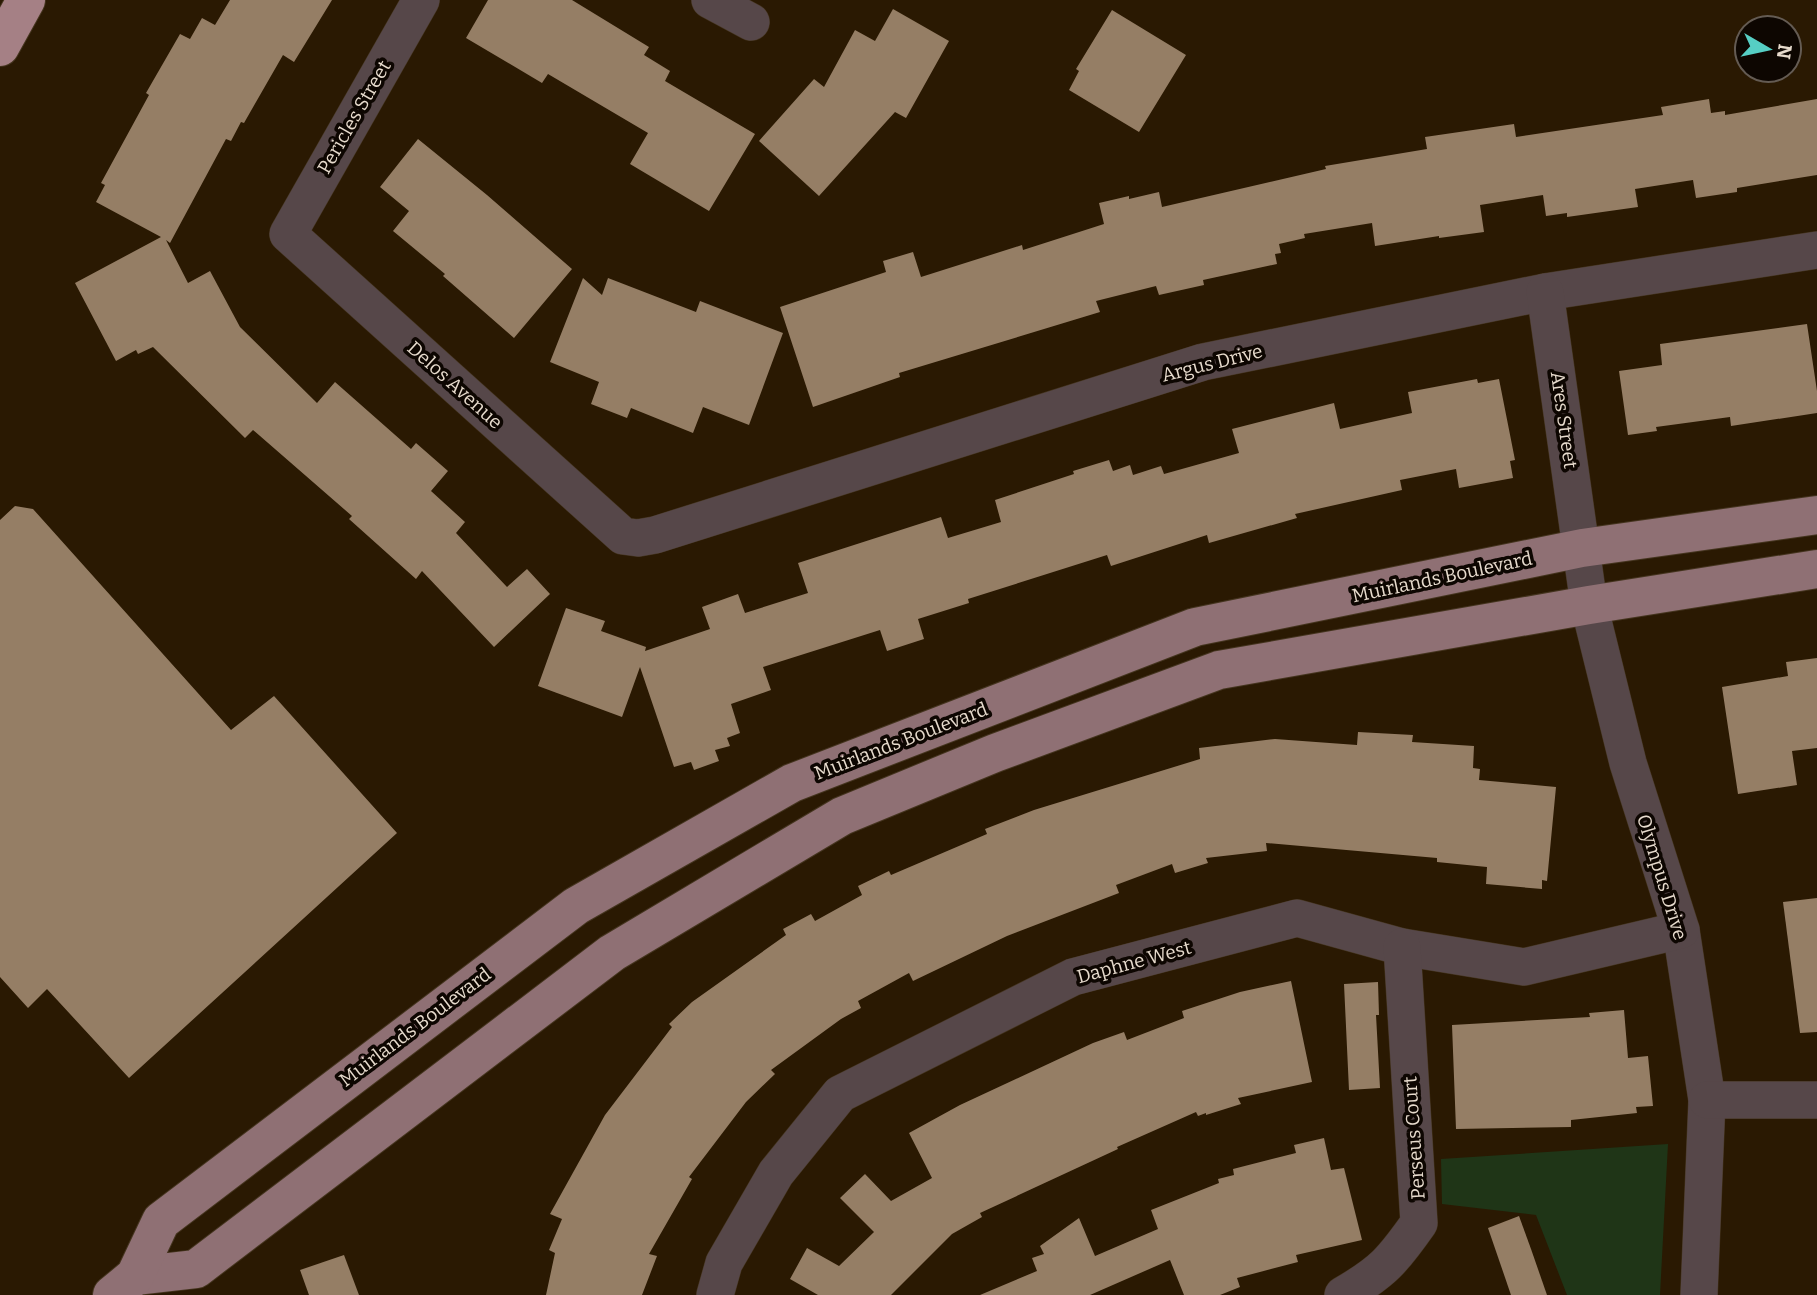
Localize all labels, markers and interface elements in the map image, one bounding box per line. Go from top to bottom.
north arrow [1733,14,1803,84]
text: N [1772,43,1797,61]
street label: Pericles Street [312,56,396,178]
street label: Delos Avenue [403,336,507,434]
street label: Argus Drive [1159,339,1265,387]
street label: Ares Street [1546,370,1582,470]
street label: Muirlands Boulevard [1350,547,1534,607]
street label: Muirlands Boulevard [811,697,991,785]
street label: Olympus Drive [1632,811,1692,943]
street label: Daphne West [1074,936,1194,988]
street label: Muirlands Boulevard [335,963,495,1091]
street label: Perseus Court [1398,1076,1430,1200]

